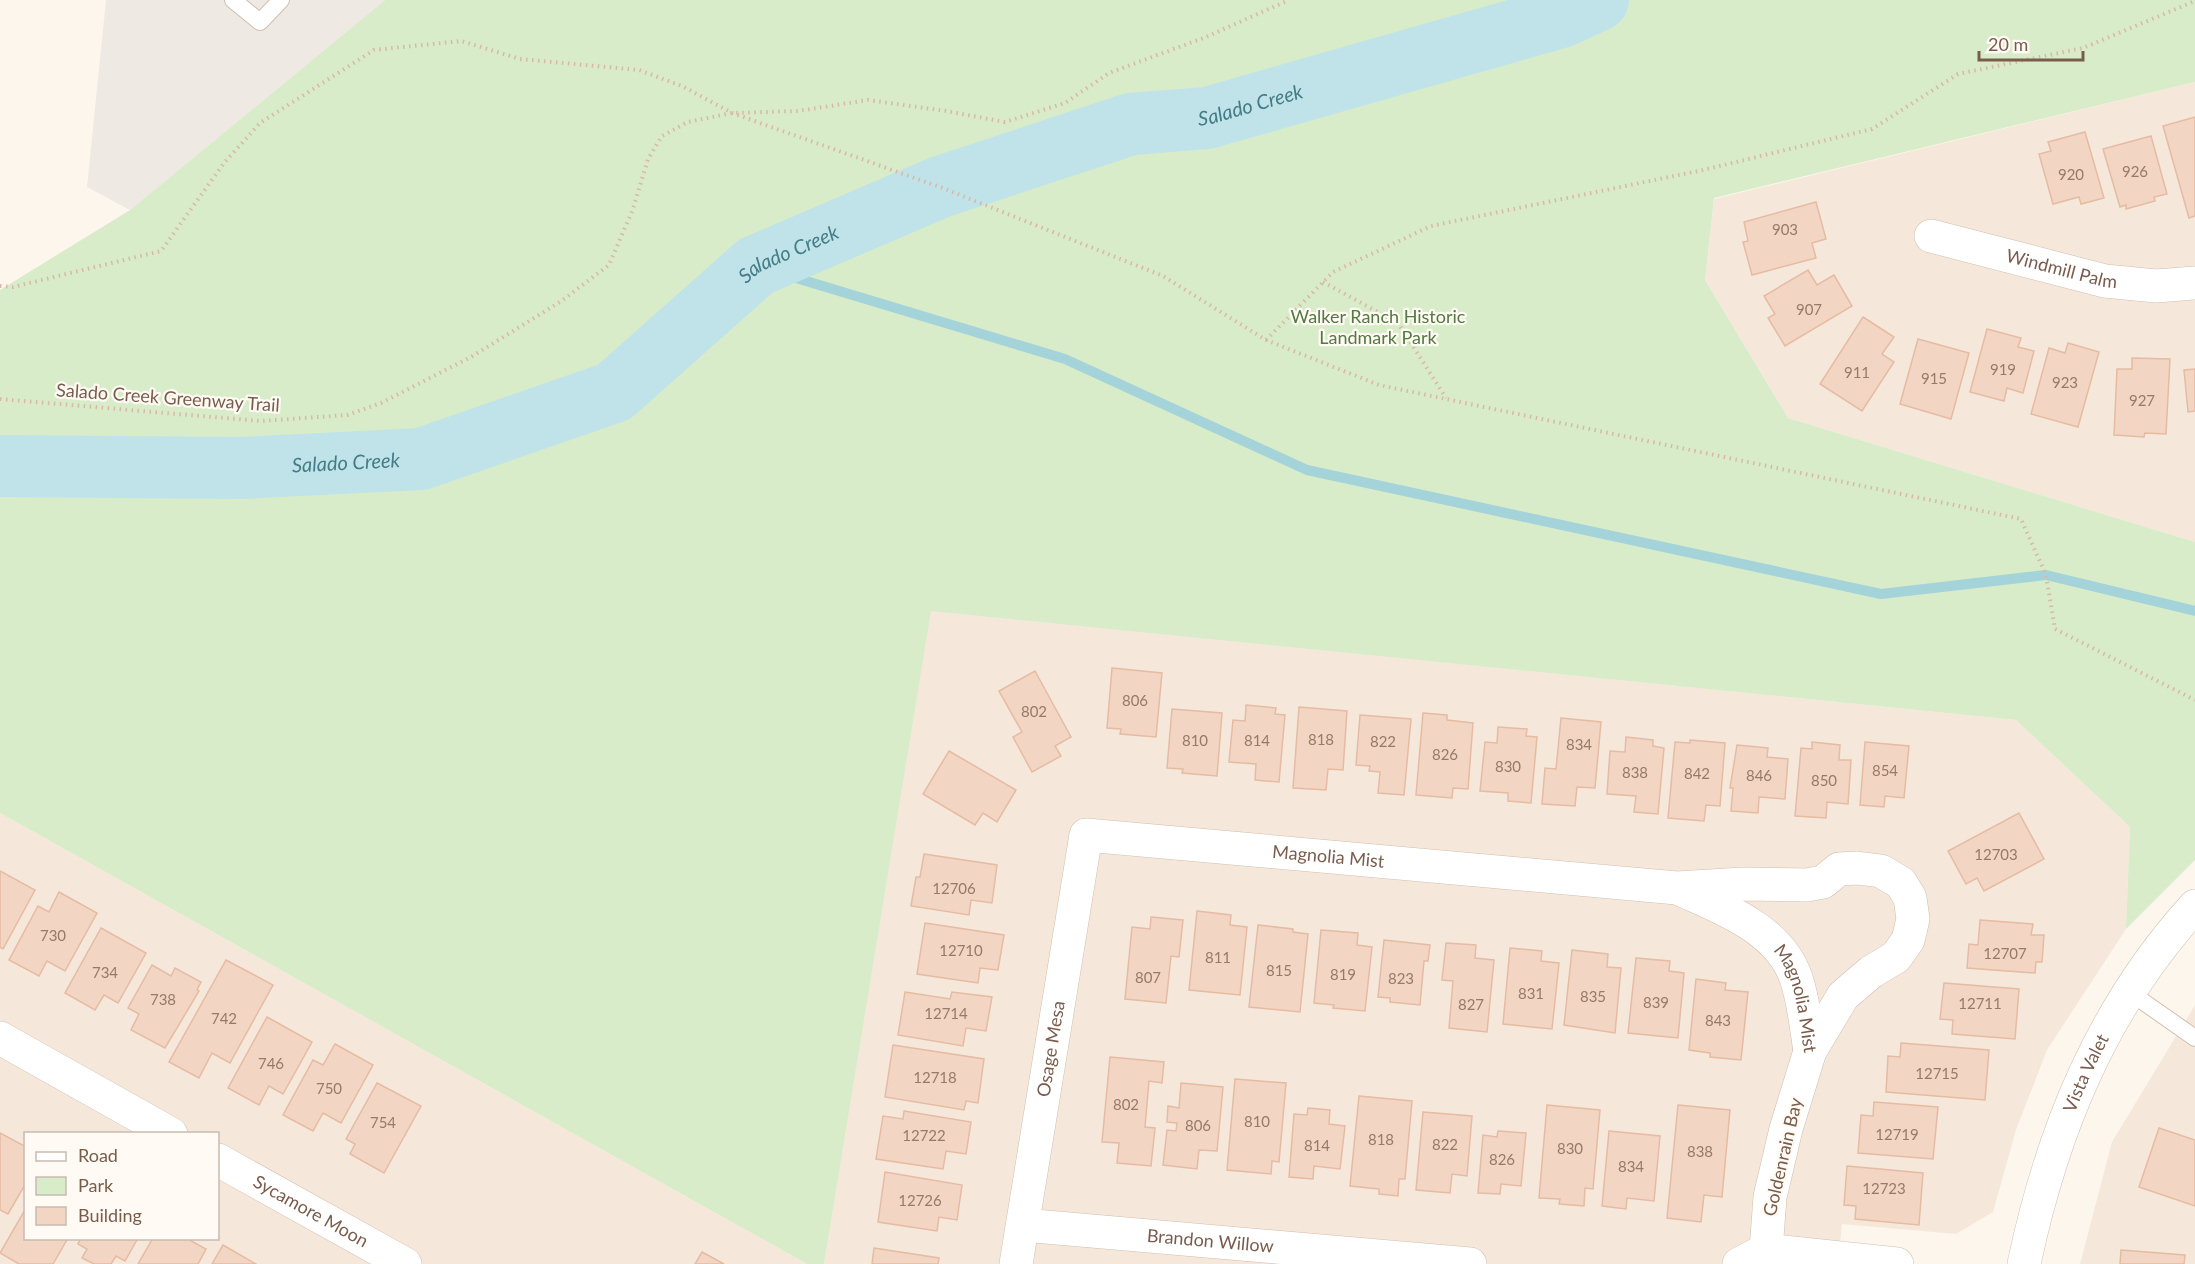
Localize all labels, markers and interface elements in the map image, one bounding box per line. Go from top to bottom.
scale bar [1979,24,2082,62]
text: 20 m [1988,33,2028,55]
water label: Salado Creek [1197,78,1306,130]
house number: 926 [2122,162,2148,180]
house number: 920 [2058,165,2084,183]
water label: Salado Creek [733,219,842,287]
house number: 903 [1772,220,1798,238]
street label: Windmill Palm [2004,244,2118,292]
house number: 907 [1796,300,1822,318]
park label: Walker Ranch Historic Landmark Park [1291,305,1466,348]
house number: 919 [1990,360,2016,378]
house number: 911 [1844,363,1870,381]
house number: 915 [1921,369,1947,387]
house number: 923 [2052,373,2078,391]
street label: Salado Creek Greenway Trail [56,378,281,416]
house number: 927 [2129,391,2155,409]
water label: Salado Creek [291,447,401,476]
house number: 806 [1122,691,1148,709]
house number: 802 [1021,702,1047,720]
house number: 818 [1308,730,1334,748]
house number: 810 [1182,731,1208,749]
house number: 814 [1244,731,1270,749]
house number: 822 [1370,732,1396,750]
house number: 834 [1566,735,1592,753]
house number: 826 [1432,745,1458,763]
house number: 830 [1495,757,1521,775]
house number: 854 [1872,761,1898,779]
house number: 838 [1622,763,1648,781]
house number: 842 [1684,764,1710,782]
house number: 846 [1746,766,1772,784]
house number: 850 [1811,771,1837,789]
street label: Magnolia Mist [1272,840,1386,872]
house number: 12703 [1974,845,2018,863]
house number: 12706 [932,879,976,897]
house number: 730 [40,926,66,944]
street label: Magnolia Mist [1770,939,1822,1055]
house number: 12710 [939,941,983,959]
house number: 12707 [1983,944,2027,962]
house number: 811 [1205,948,1231,966]
house number: 815 [1266,961,1292,979]
house number: 734 [92,963,118,981]
house number: 819 [1330,965,1356,983]
house number: 807 [1135,968,1161,986]
house number: 823 [1388,969,1414,987]
house number: 831 [1518,984,1544,1002]
house number: 835 [1580,987,1606,1005]
house number: 738 [150,990,176,1008]
house number: 839 [1643,993,1669,1011]
house number: 12711 [1958,994,2002,1012]
house number: 827 [1458,995,1484,1013]
street label: Osage Mesa [1031,999,1069,1098]
house number: 12714 [924,1004,968,1022]
house number: 742 [211,1009,237,1027]
house number: 843 [1705,1011,1731,1029]
street label: Vista Valet [2058,1029,2113,1115]
house number: 746 [258,1054,284,1072]
house number: 12715 [1915,1064,1959,1082]
house number: 12718 [913,1068,957,1086]
house number: 750 [316,1079,342,1097]
house number: 802 [1113,1095,1139,1113]
street label: Goldenrain Bay [1758,1095,1807,1218]
house number: 810 [1244,1112,1270,1130]
house number: 754 [370,1113,396,1131]
house number: 806 [1185,1116,1211,1134]
house number: 12719 [1875,1125,1919,1143]
house number: 12722 [902,1126,946,1144]
house number: 818 [1368,1130,1394,1148]
legend [24,1132,219,1240]
house number: 822 [1432,1135,1458,1153]
house number: 814 [1304,1136,1330,1154]
house number: 830 [1557,1139,1583,1157]
house number: 838 [1687,1142,1713,1160]
text: Road [78,1144,118,1166]
house number: 826 [1489,1150,1515,1168]
house number: 834 [1618,1157,1644,1175]
street label: Sycamore Moon [250,1170,372,1251]
text: Park [78,1174,114,1196]
house number: 12723 [1862,1179,1906,1197]
house number: 12726 [898,1191,942,1209]
text: Building [78,1204,142,1226]
street label: Brandon Willow [1146,1224,1275,1257]

